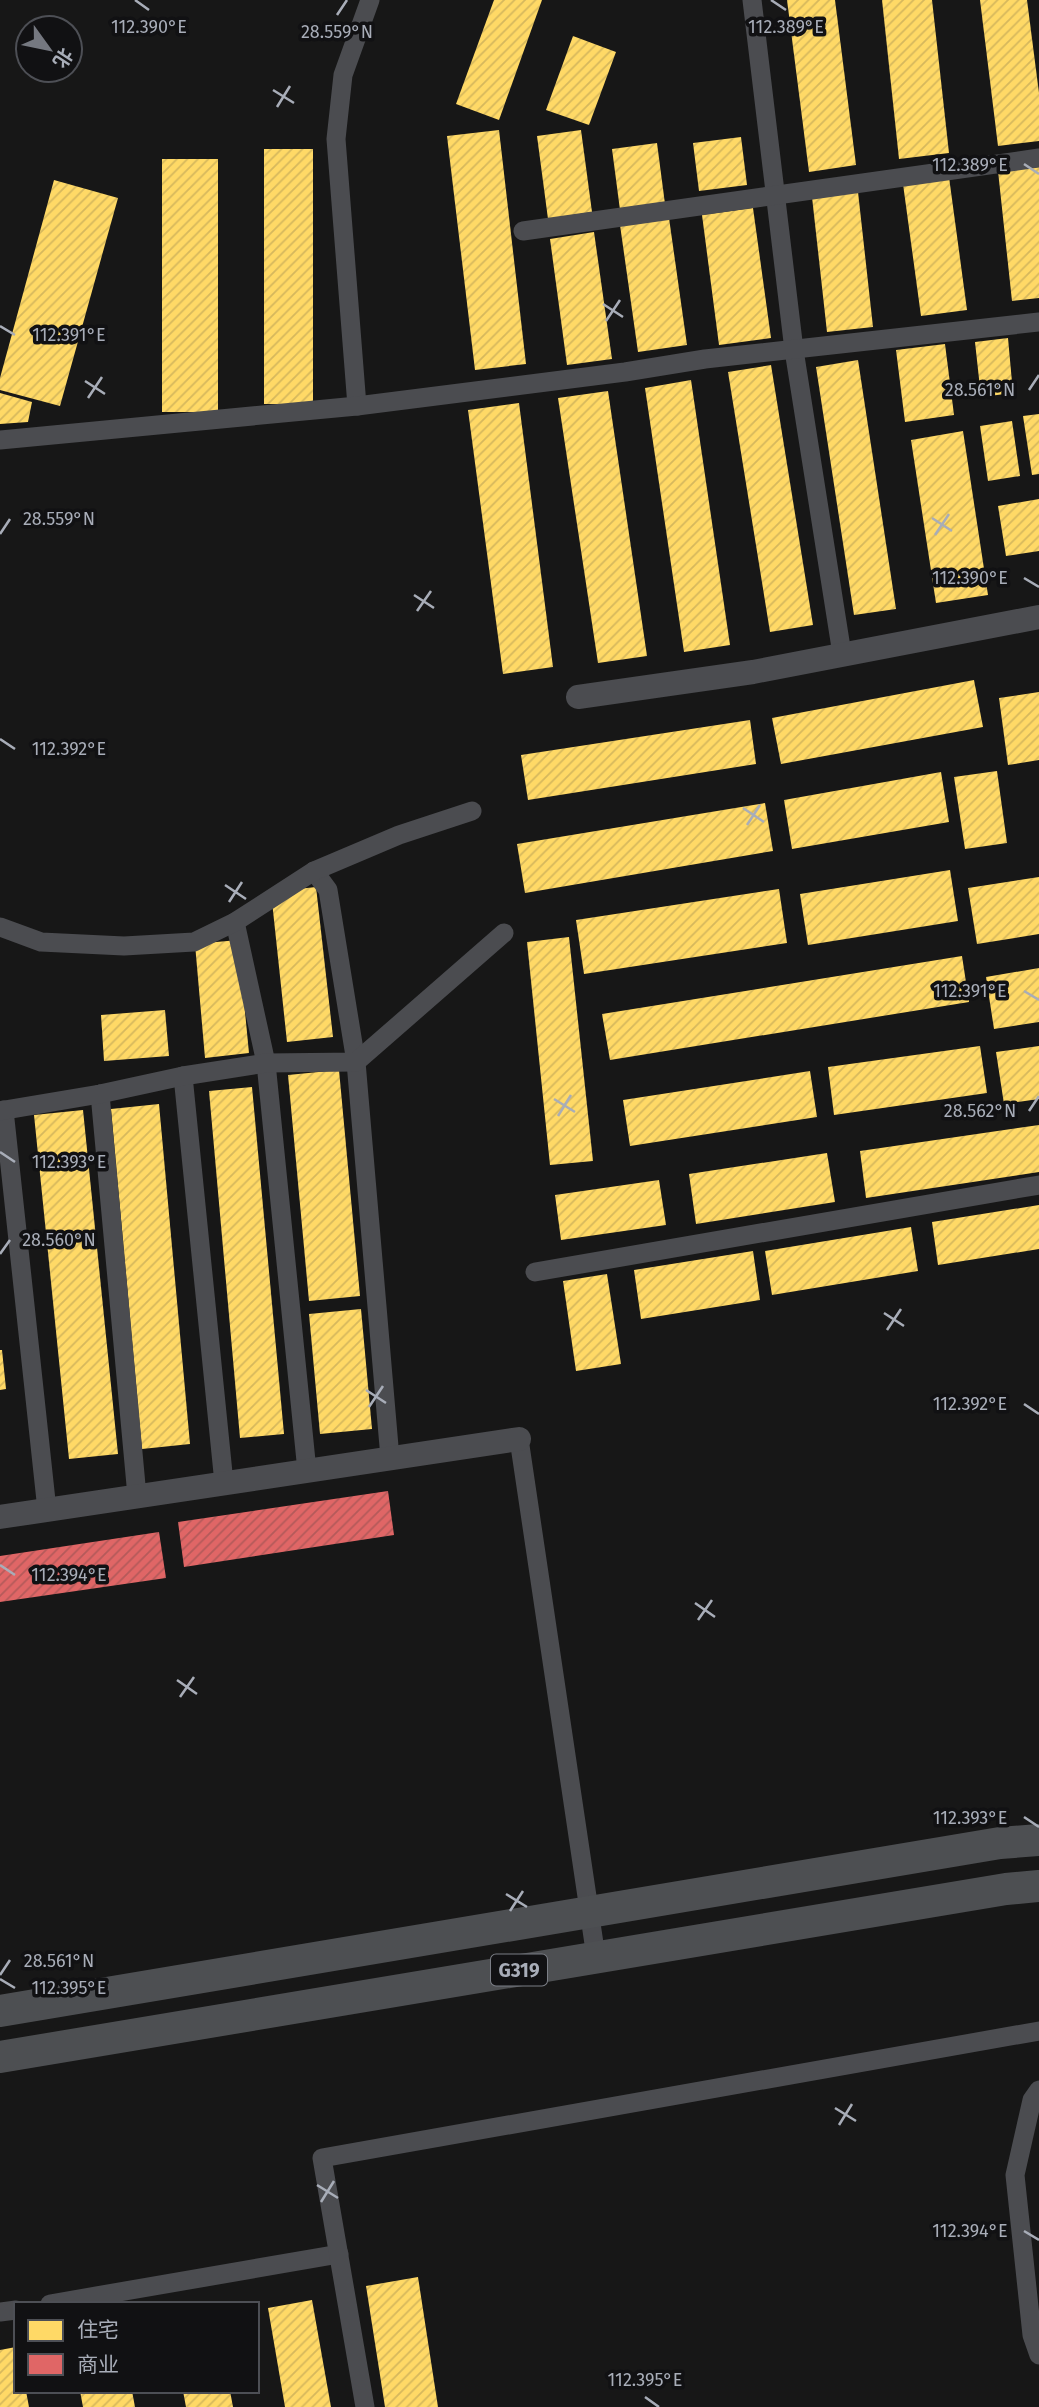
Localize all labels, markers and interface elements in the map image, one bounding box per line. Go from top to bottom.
north arrow [14,14,84,84]
text: 112.390°E [111,16,187,38]
text: 112.389°E [748,16,824,38]
text: 28.559°N [301,21,373,43]
text: 北 [48,44,78,72]
text: 112.389°E [932,154,1008,176]
text: 112.391°E [32,324,106,346]
text: 28.561°N [945,379,1015,401]
text: 28.559°N [23,508,95,530]
text: 112.390°E [932,567,1008,589]
text: 112.392°E [32,738,106,760]
text: 112.391°E [933,980,1007,1002]
text: 28.562°N [944,1100,1016,1122]
text: 112.393°E [32,1151,106,1173]
text: 28.560°N [22,1229,96,1251]
text: 112.392°E [933,1393,1007,1415]
text: 112.394°E [31,1564,107,1586]
text: 112.393°E [933,1807,1007,1829]
text: 28.561°N [24,1950,94,1972]
road number: G319 [491,1954,547,1986]
text: 112.395°E [32,1977,106,1999]
text: 112.394°E [932,2220,1008,2242]
legend [14,2302,259,2393]
text: 住宅 [77,2317,119,2343]
text: 商业 [77,2352,119,2378]
text: 112.395°E [608,2369,682,2391]

